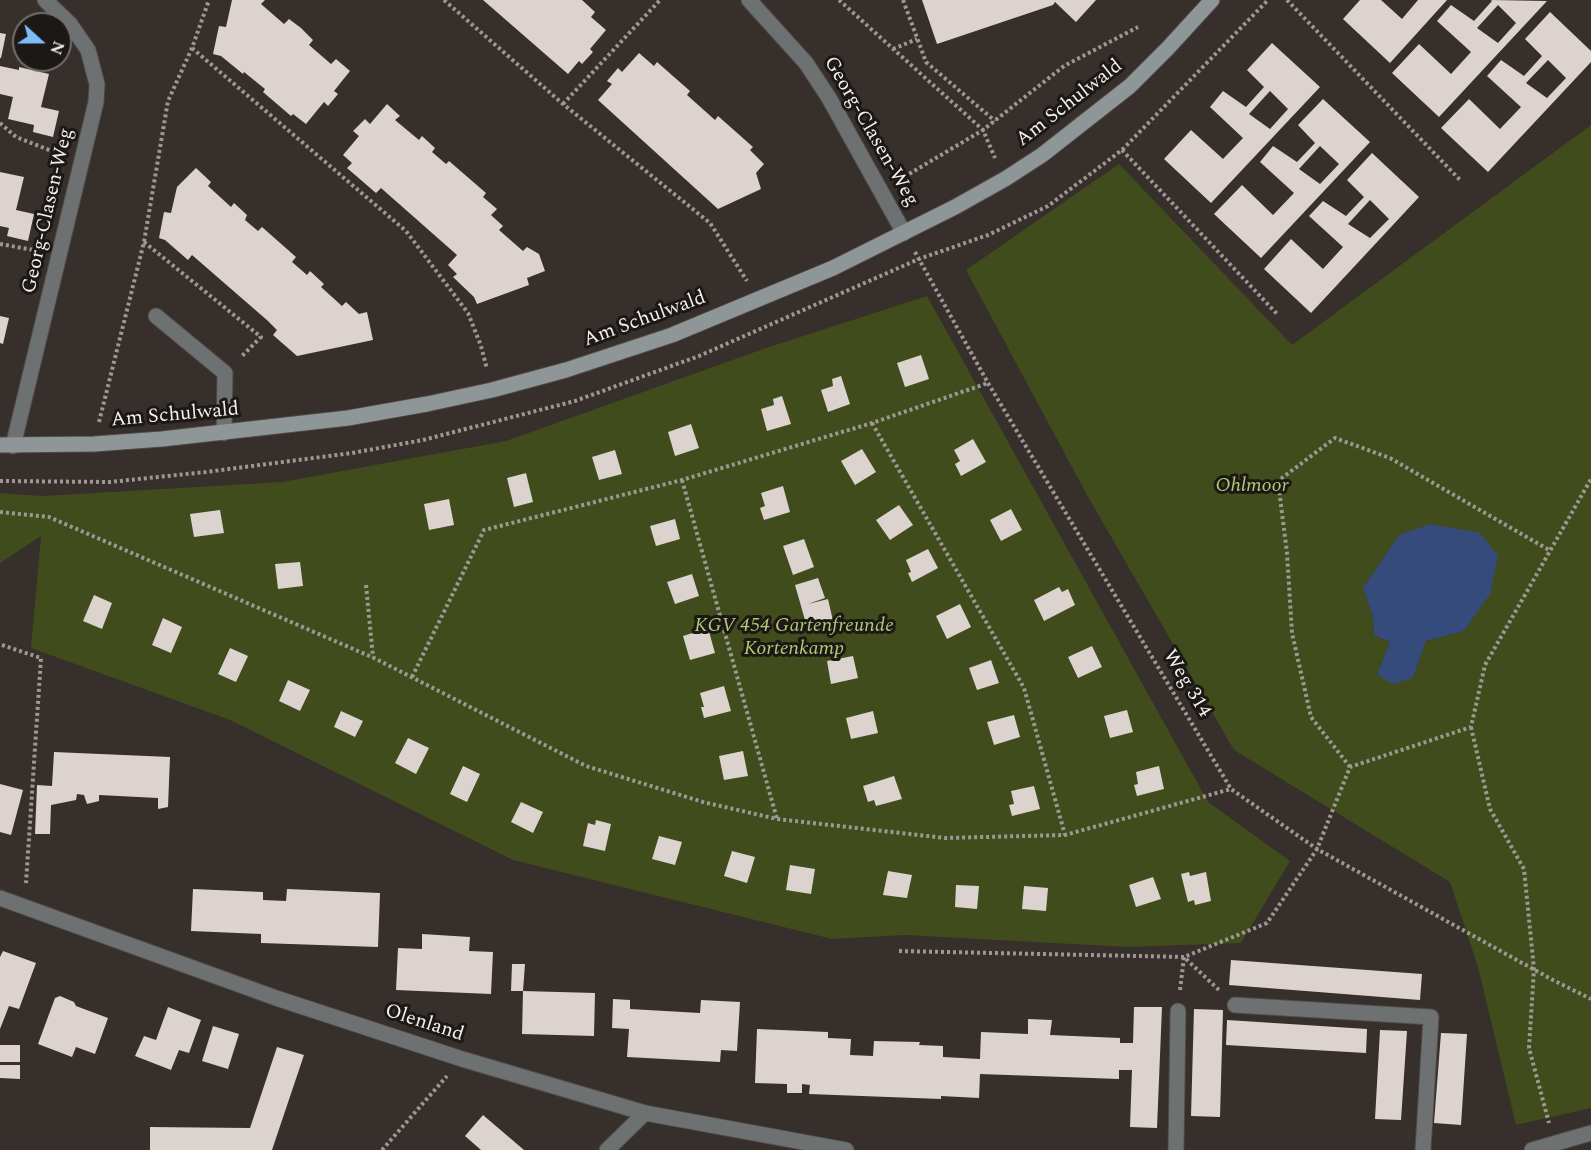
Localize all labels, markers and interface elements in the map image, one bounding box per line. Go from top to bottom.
north arrow [12,12,72,72]
text: N [43,37,70,58]
street label: Georg-Clasen-Weg [817,53,923,211]
street label: Am Schulwald [1012,55,1128,153]
street label: Georg-Clasen-Weg [18,126,80,296]
street label: Am Schulwald [581,287,709,353]
street label: Am Schulwald [110,398,240,434]
park label: Ohlmoor [1215,475,1289,499]
park label: KGV 454 Gartenfreunde Kortenkamp [694,615,894,662]
street label: Weg 314 [1156,646,1216,722]
street label: Olenland [381,1000,467,1048]

